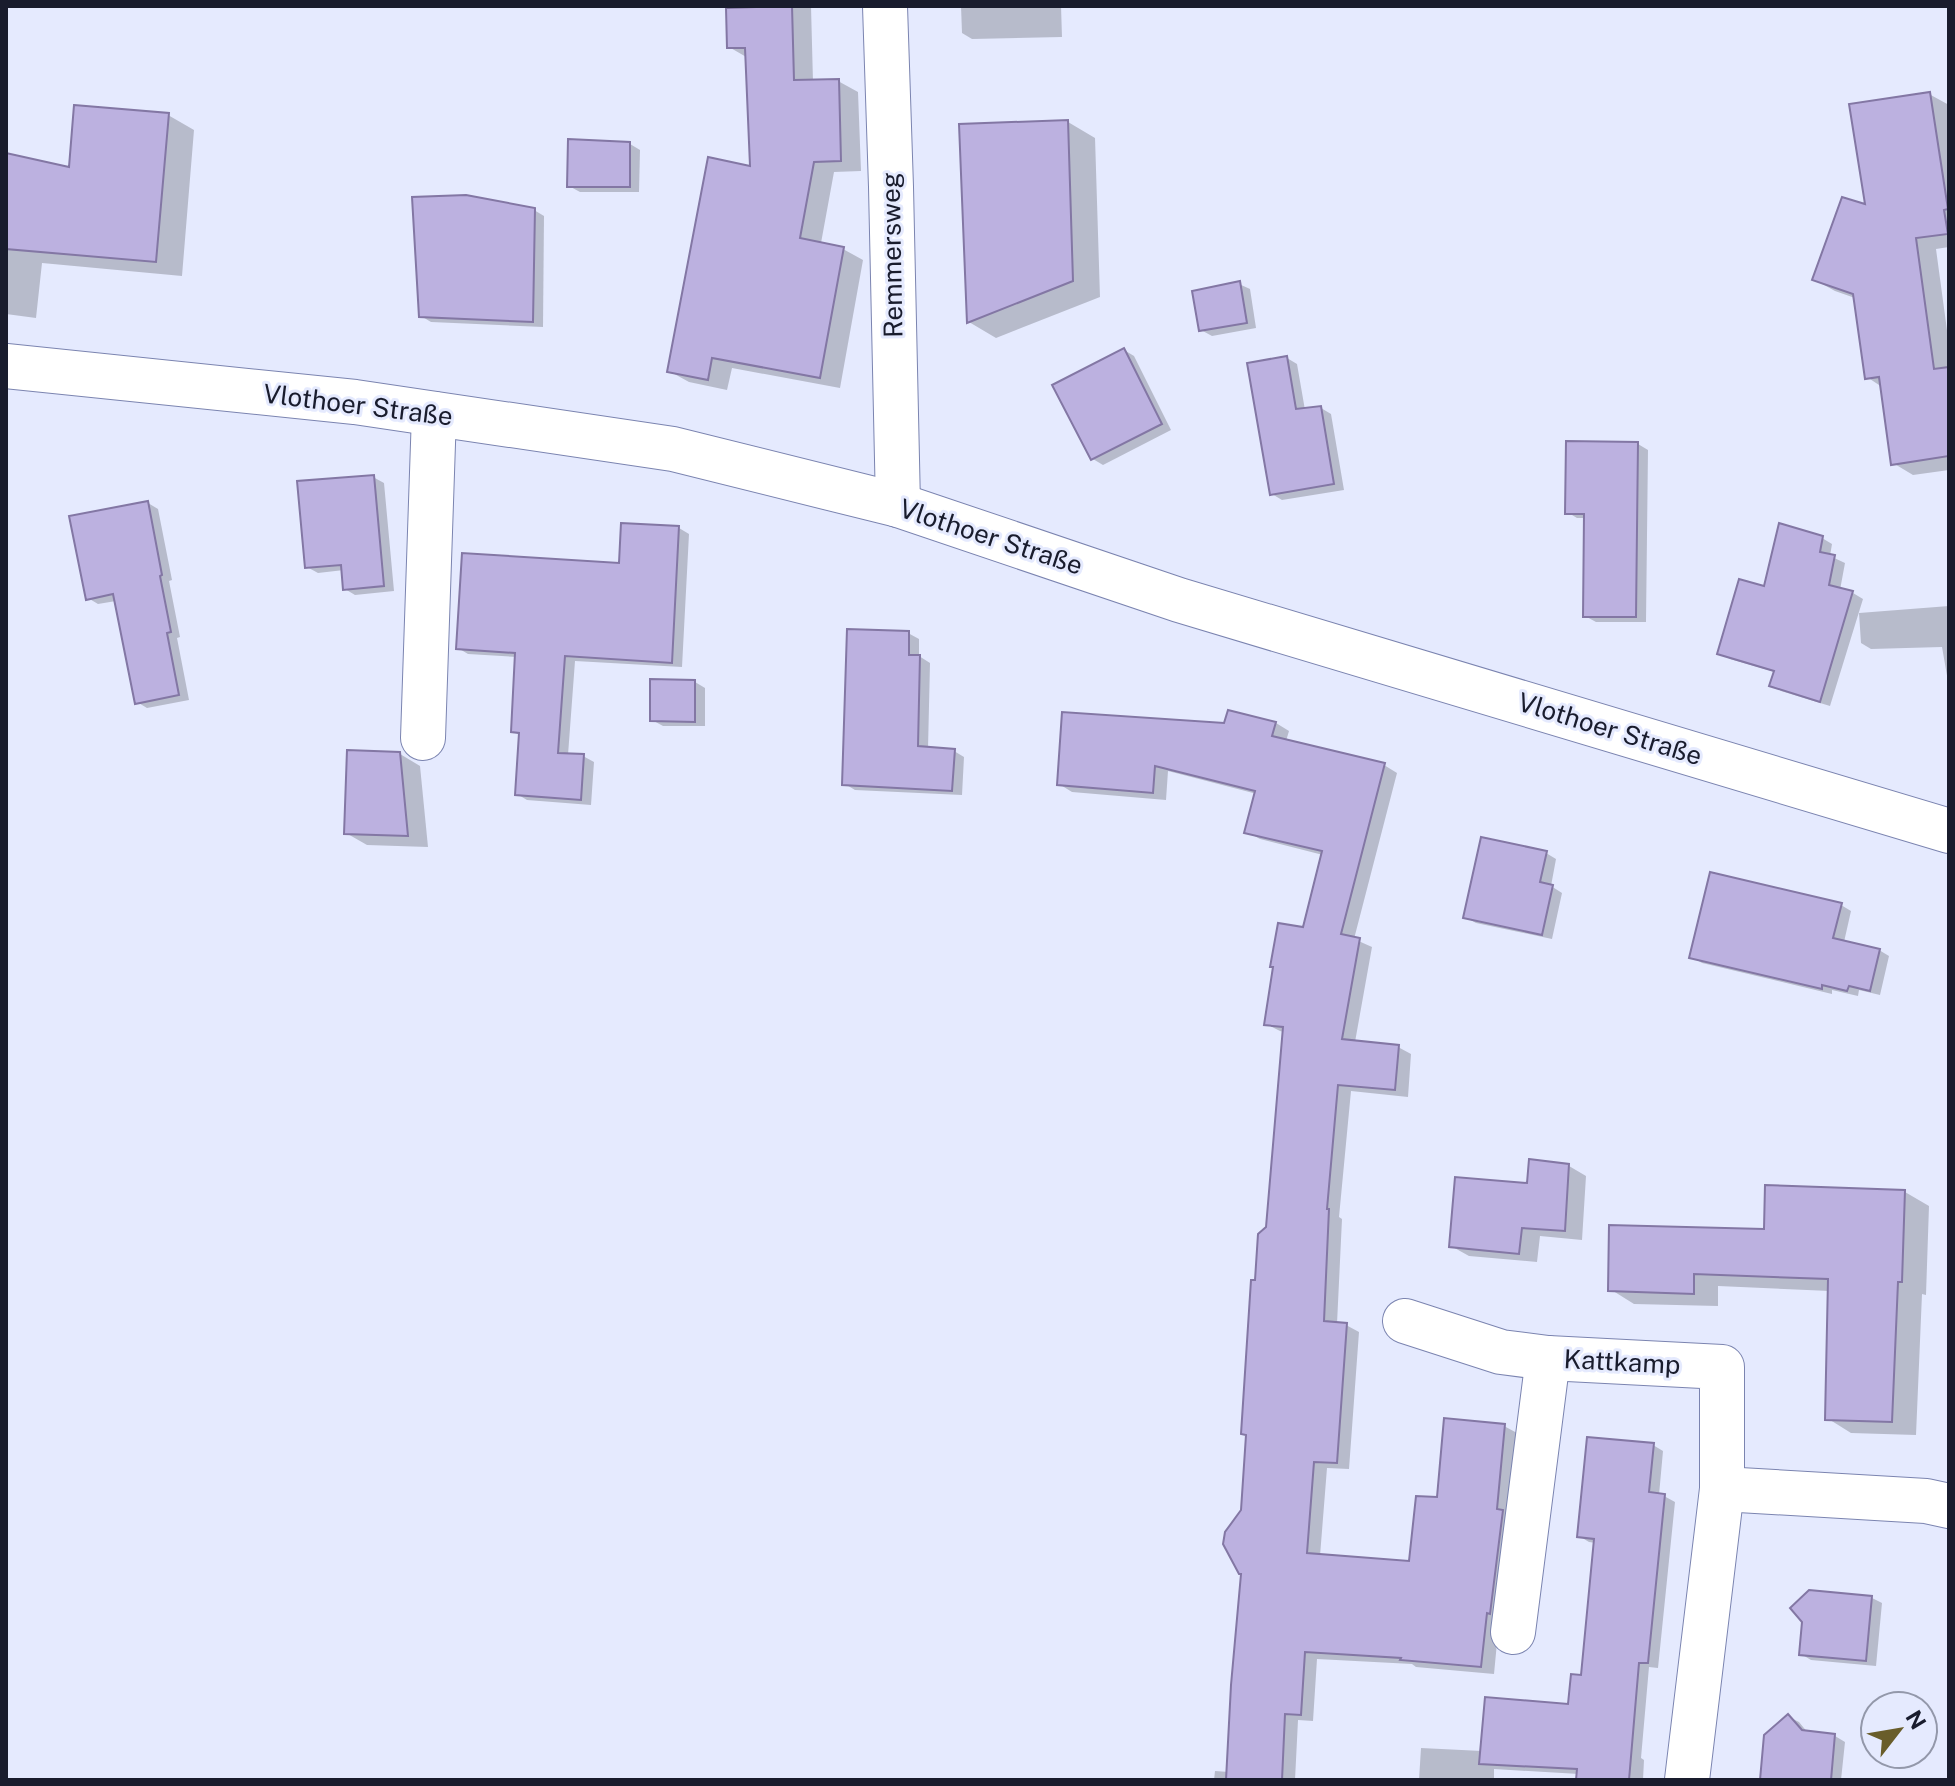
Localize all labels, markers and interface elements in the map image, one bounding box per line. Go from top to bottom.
street label: Remmersweg [875,172,908,338]
street label: Vlothoer Straße [261,377,455,432]
street label: Vlothoer Straße [896,492,1087,581]
street label: Vlothoer Straße [1514,686,1706,771]
street label: Kattkamp [1563,1343,1681,1380]
north arrow [1859,1690,1939,1770]
text: N [1901,1706,1932,1734]

